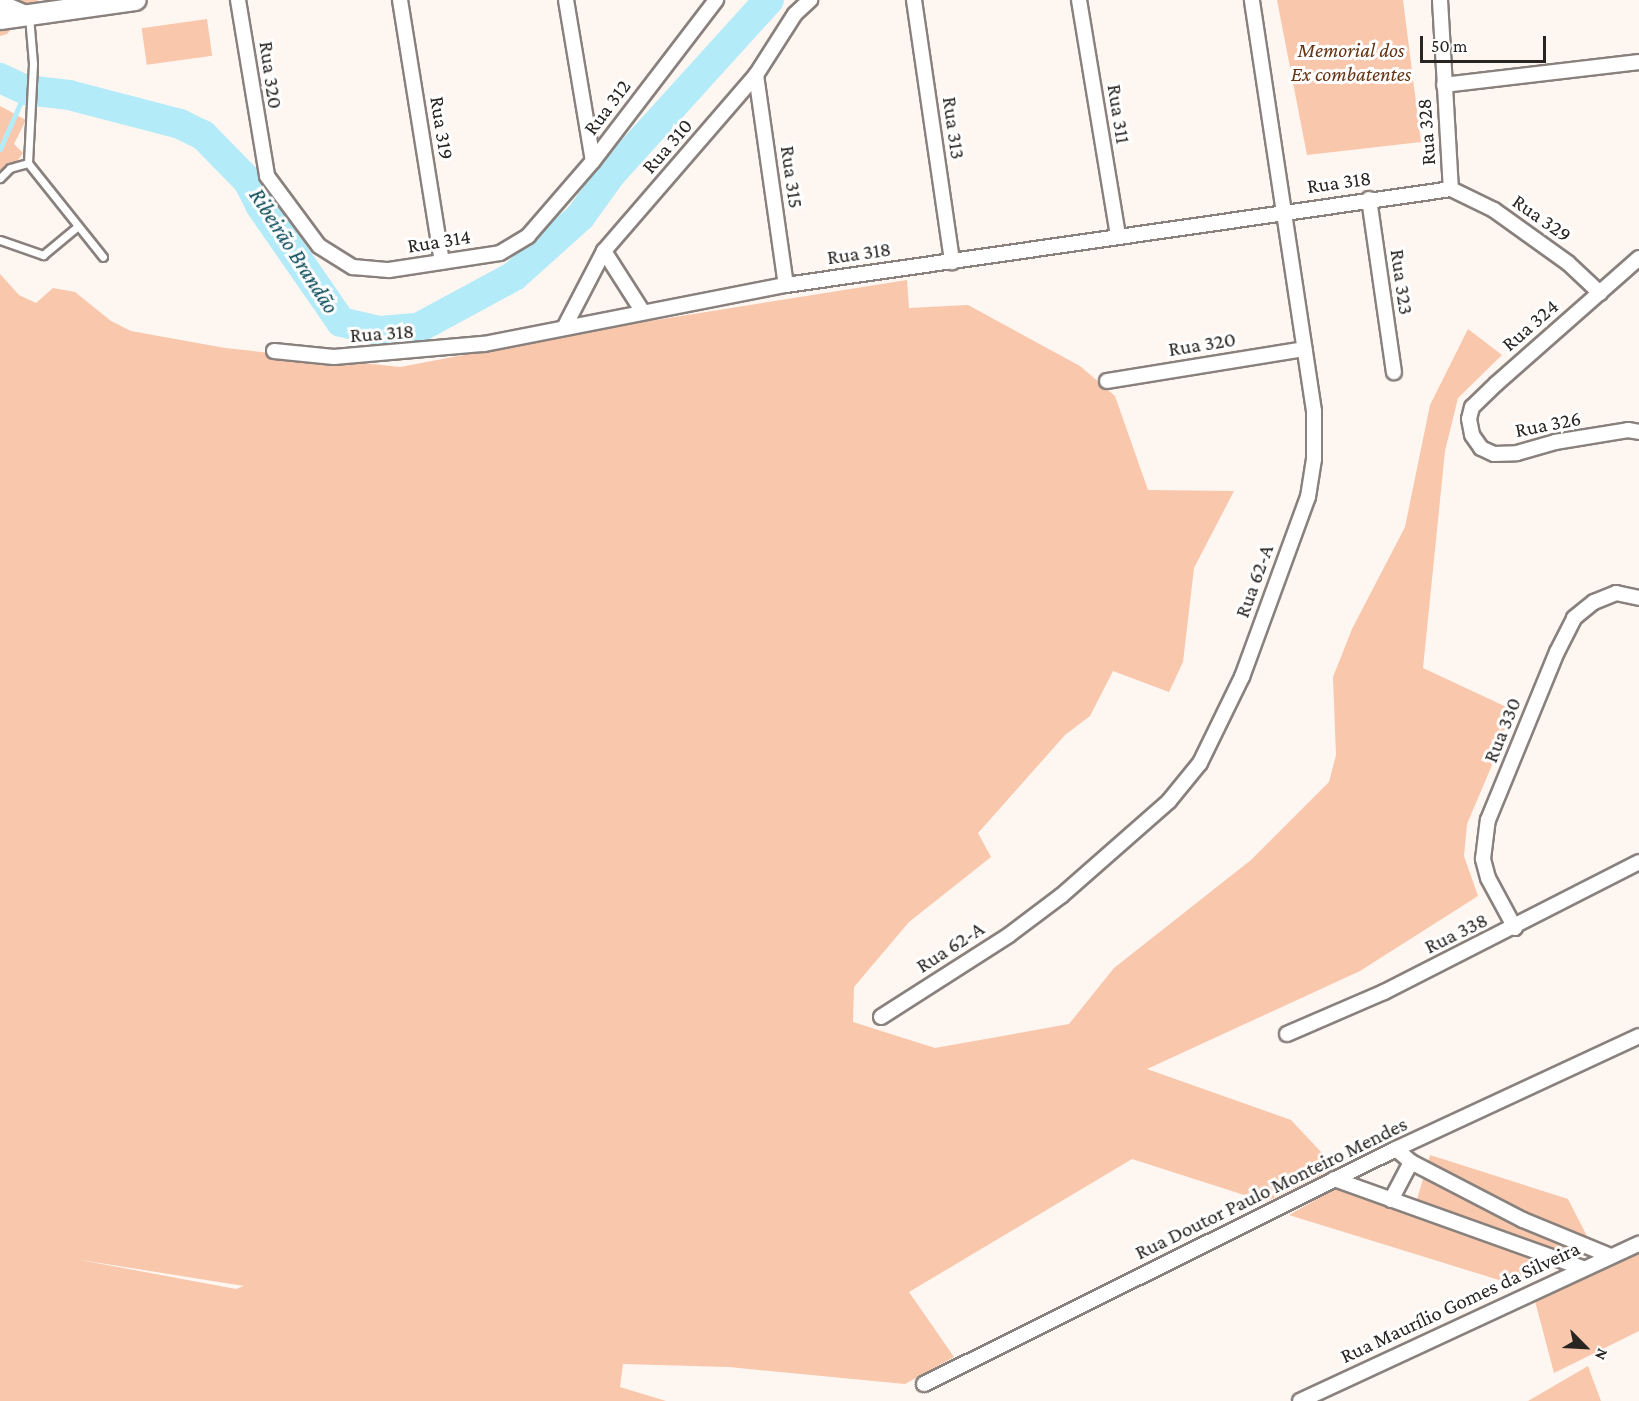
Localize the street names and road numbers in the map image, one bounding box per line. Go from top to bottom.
street label: Rua 320 [254,40,288,110]
street label: Rua 312 [578,74,636,140]
street label: Rua 311 [1102,82,1136,146]
street label: Rua 319 [425,95,459,161]
street label: Rua 313 [937,95,971,161]
street label: Rua 328 [1411,98,1441,166]
street label: Rua 310 [636,113,698,179]
street label: Rua 315 [775,144,809,210]
street label: Rua 318 [1305,165,1373,199]
street label: Rua 329 [1507,189,1577,247]
street label: Rua 314 [406,224,472,258]
street label: Rua 318 [825,236,893,270]
street label: Rua 323 [1385,248,1419,316]
street label: Rua 324 [1497,294,1563,356]
street label: Rua 318 [349,318,415,348]
street label: Rua 320 [1166,326,1238,362]
street label: Rua 326 [1513,405,1583,443]
street label: Rua 62-A [1229,541,1279,621]
street label: Rua 330 [1478,694,1526,766]
street label: Rua 338 [1420,907,1492,959]
street label: Rua 62-A [911,916,989,978]
street label: Rua Doutor Paulo Monteiro Mendes [1131,1111,1411,1265]
street label: Rua Maurílio Gomes da Silveira [1336,1235,1584,1369]

